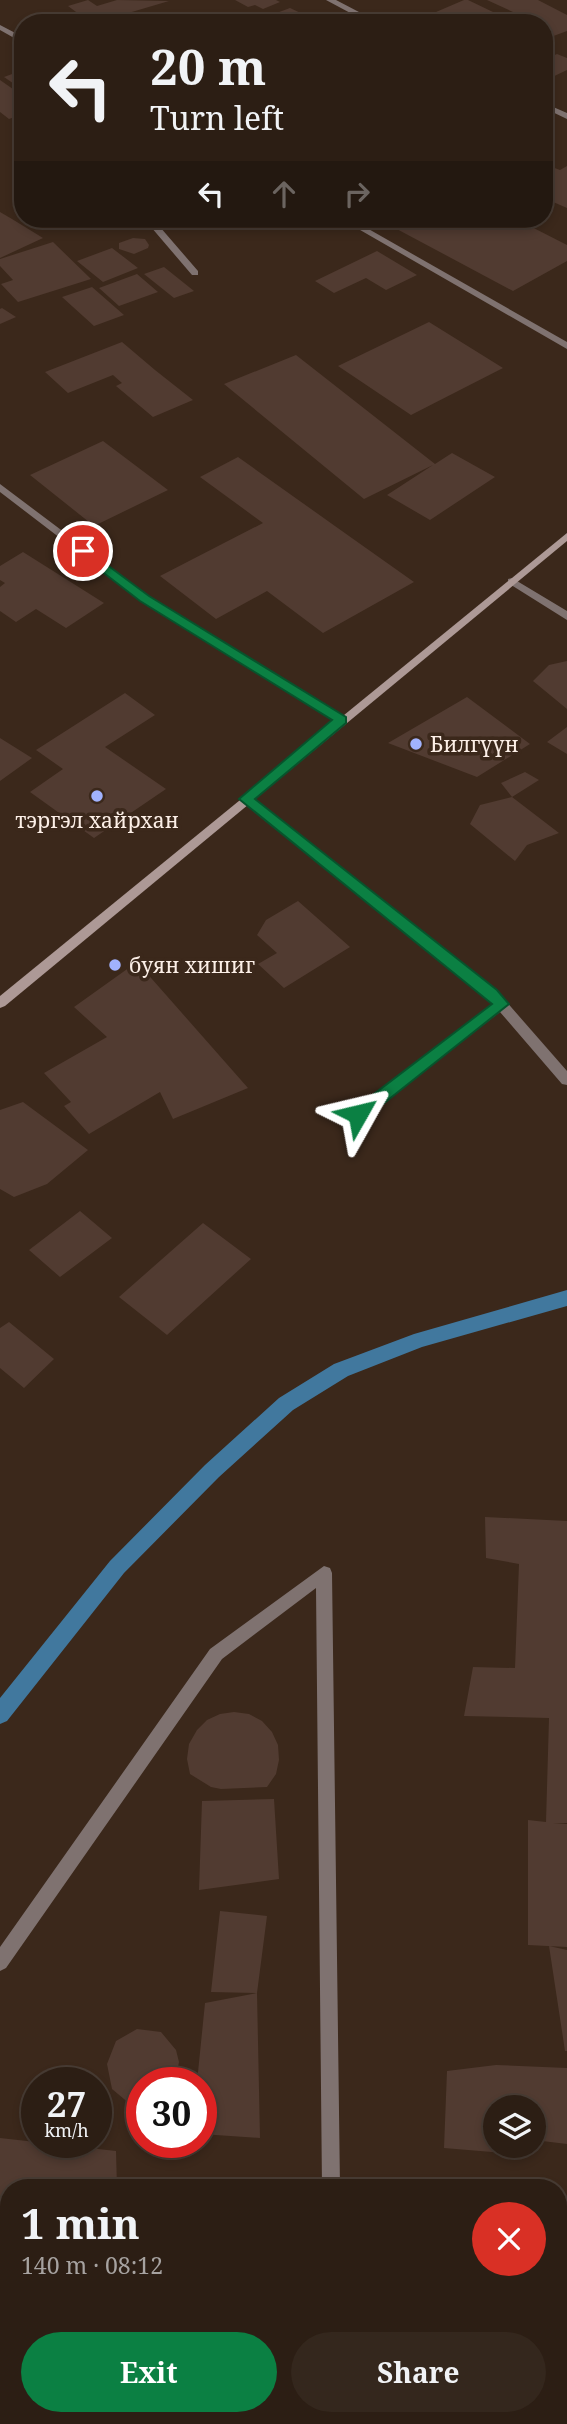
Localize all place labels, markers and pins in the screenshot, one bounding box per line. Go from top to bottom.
pin [53,521,113,581]
place label: Билгүүн [430,730,519,758]
marker: Билгүүн [408,736,424,752]
marker: тэргэл хайрхан [89,788,105,804]
place label: тэргэл хайрхан [15,806,179,834]
place label: буян хишиг [129,951,255,979]
marker: буян хишиг [107,957,123,973]

